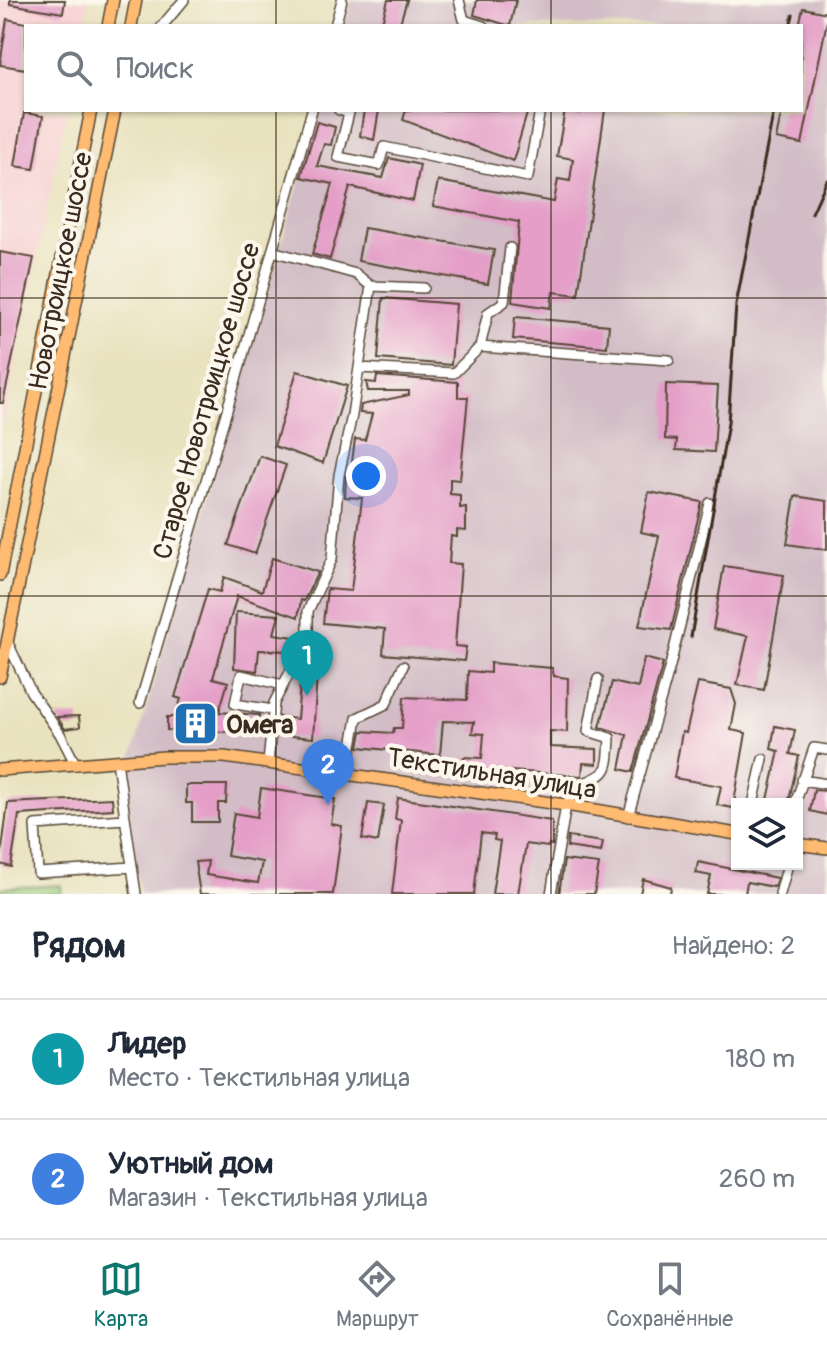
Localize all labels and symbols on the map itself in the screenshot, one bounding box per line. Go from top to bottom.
street label: Новотроицкое шоссе [22,149,100,393]
street label: Старое Новотроицкое шоссе [146,239,268,563]
your location [346,456,386,496]
pin: 1 [281,630,333,696]
building icon: Омега [171,700,219,748]
place label: Омега [226,709,293,741]
pin: 2 [302,739,354,805]
street label: Текстильная улица [385,742,599,806]

